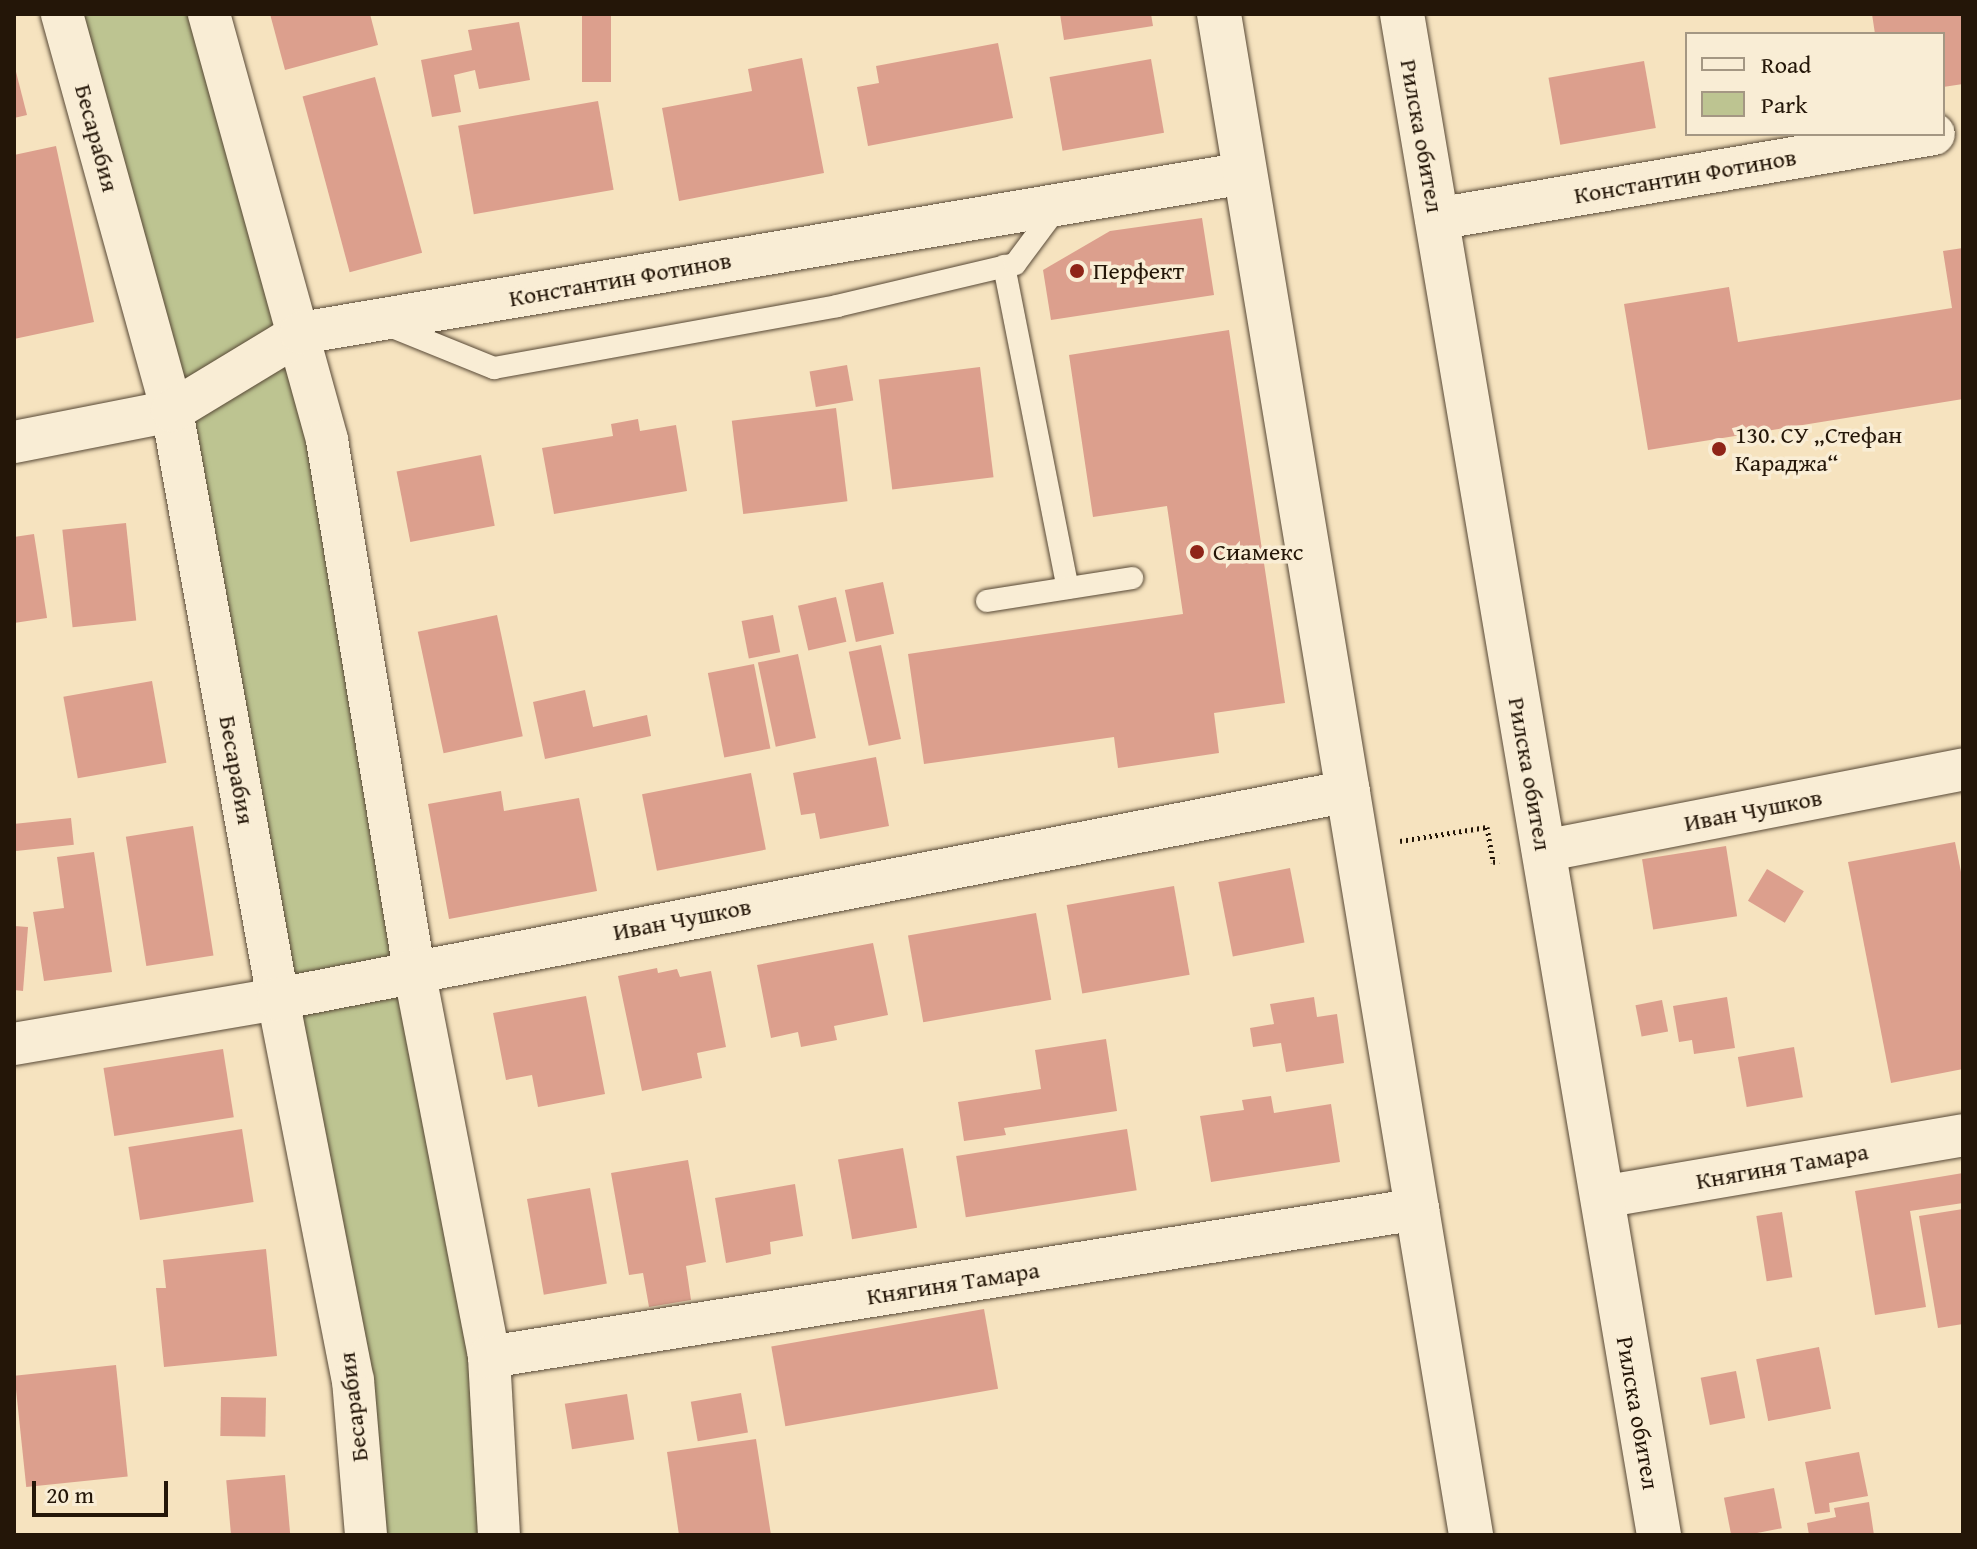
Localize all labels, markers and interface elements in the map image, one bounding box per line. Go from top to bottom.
legend [1685,32,1945,136]
text: Road [1761,47,1811,82]
street label: Рилска обител [1394,57,1450,215]
street label: Бесарабия [69,81,125,195]
text: Park [1761,87,1807,122]
street label: Константин Фотинов [1572,142,1798,210]
street label: Константин Фотинов [507,245,733,313]
place label: Перфект [1093,257,1184,285]
marker: Перфект [1068,262,1086,280]
place label: 130. СУ „Стефан Караджа“ [1735,421,1902,477]
marker: 130. СУ „Стефан Караджа“ [1710,440,1728,458]
place label: Сиамекс [1213,538,1303,566]
marker: Сиамекс [1188,543,1206,561]
street label: Рилска обител [1502,695,1558,853]
street label: Бесарабия [213,713,261,827]
street label: Иван Чушков [1682,783,1824,837]
street label: Иван Чушков [611,892,753,946]
street label: Княгиня Тамара [1694,1137,1870,1195]
street label: Княгиня Тамара [865,1255,1041,1311]
street label: Рилска обител [1610,1334,1666,1492]
street label: Бесарабия [332,1351,374,1463]
scale bar [36,1465,172,1515]
text: 20 m [46,1477,94,1512]

